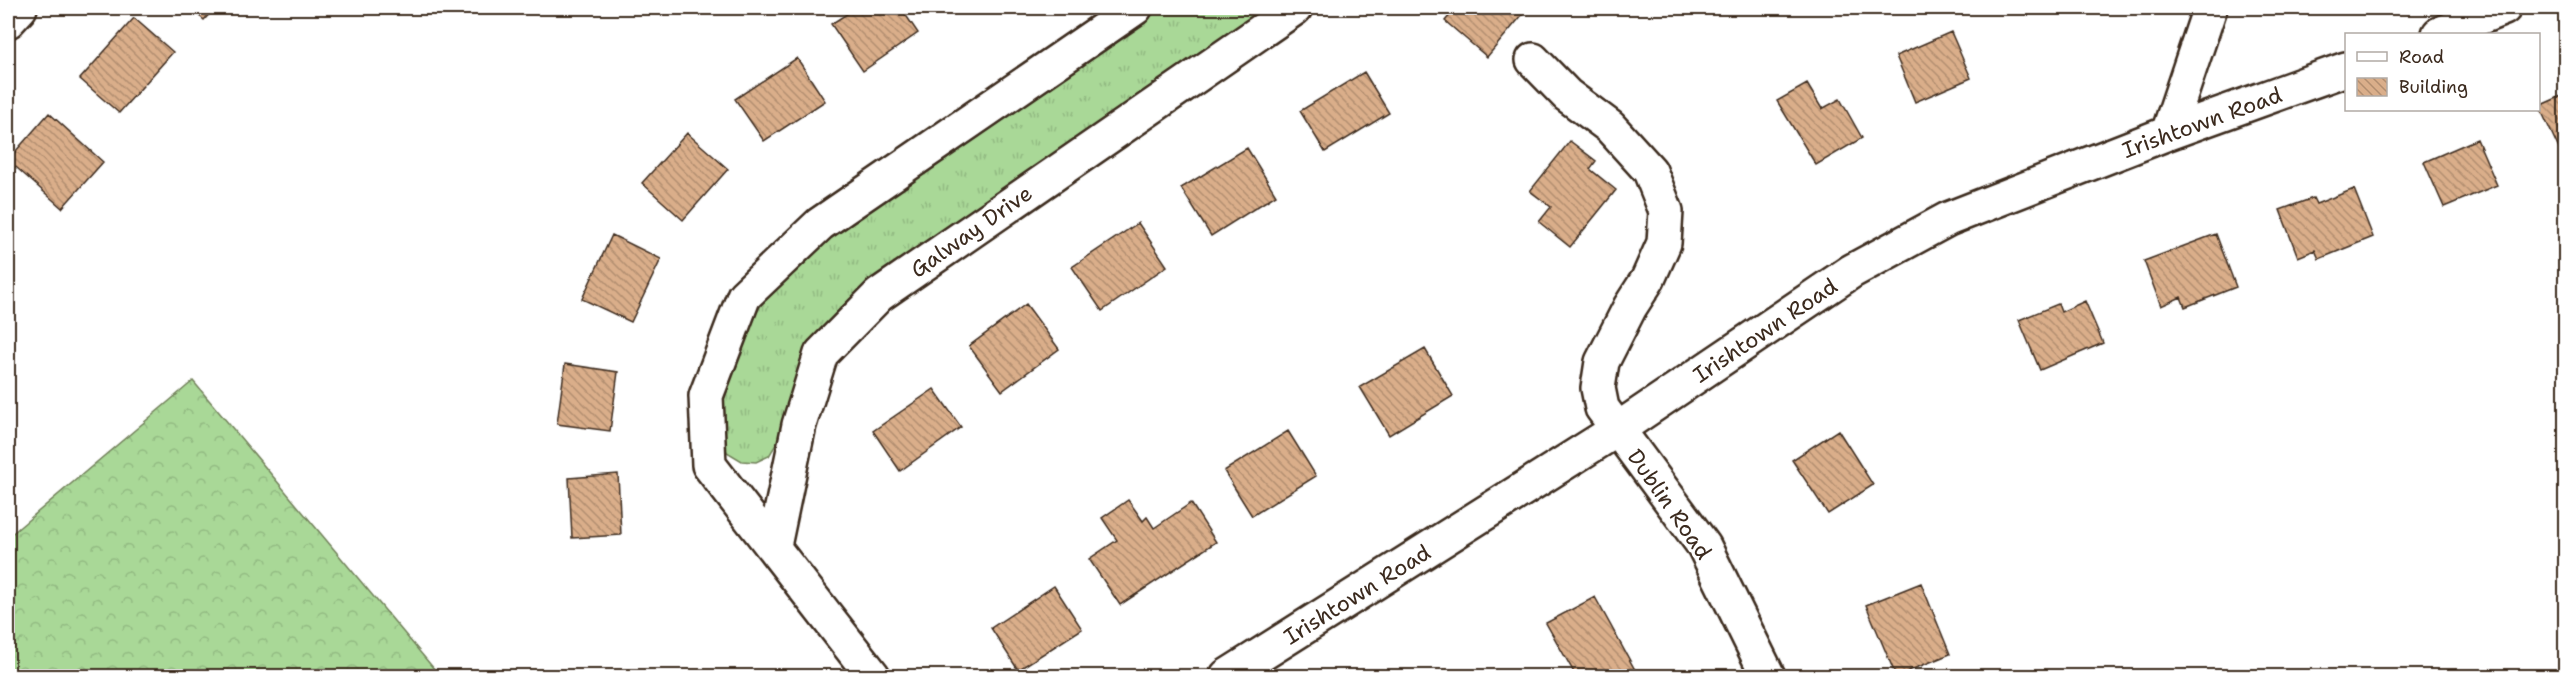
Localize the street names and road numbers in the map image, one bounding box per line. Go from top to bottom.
street label: Irishtown Road [2118,80,2286,165]
street label: Galway Drive [905,179,1038,284]
street label: Irishtown Road [1688,271,1843,389]
street label: Dublin Road [1621,443,1718,565]
street label: Irishtown Road [1278,538,1436,651]

